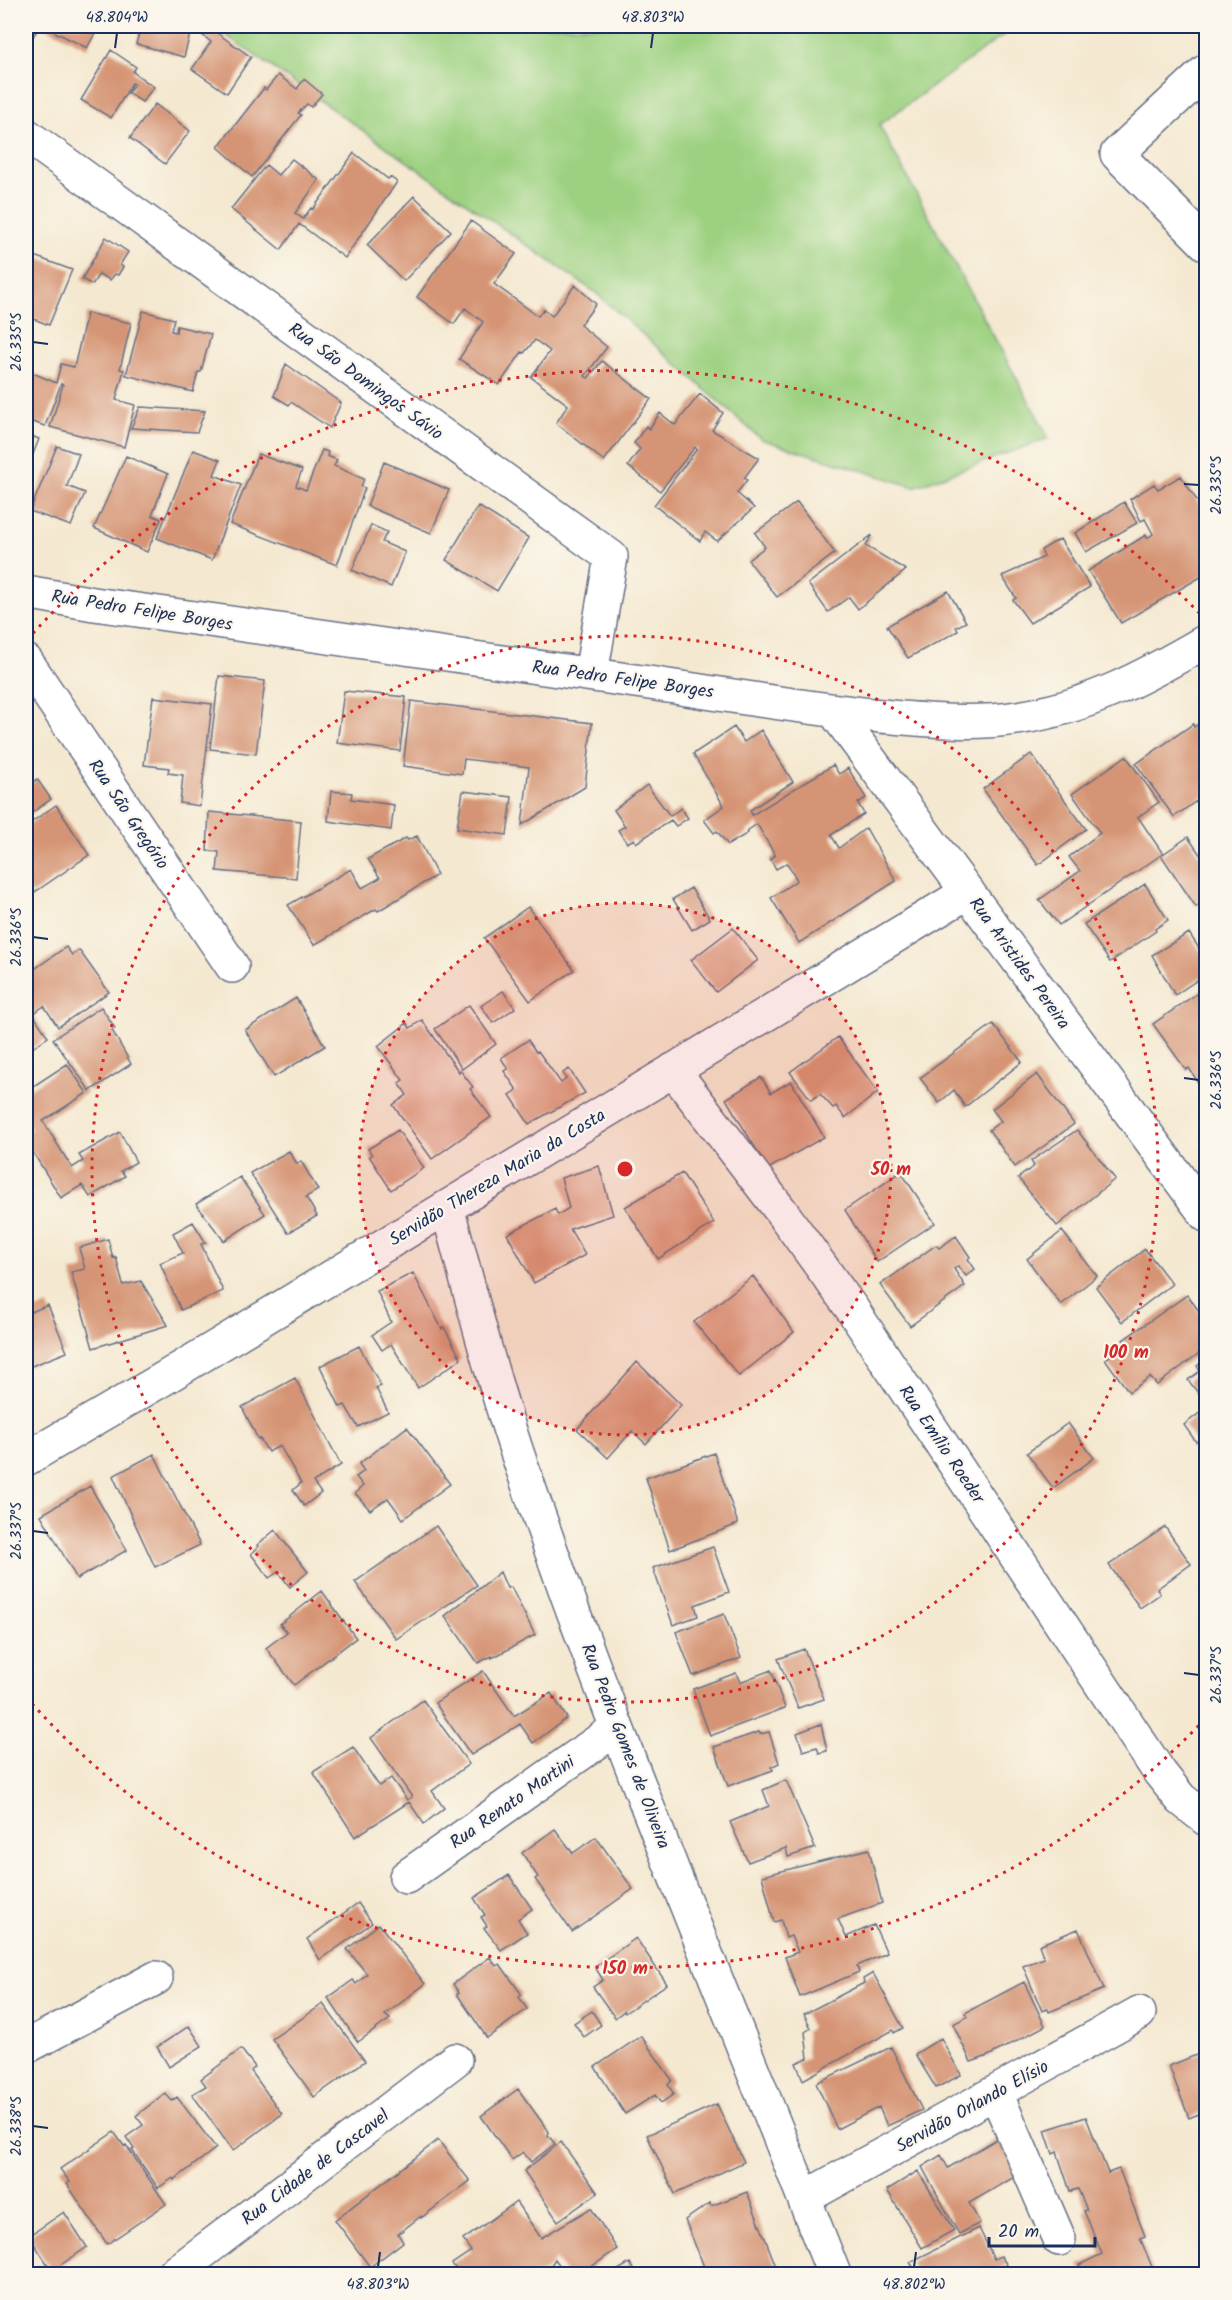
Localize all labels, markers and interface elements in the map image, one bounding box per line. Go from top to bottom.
text: 48.804°W [86,6,148,30]
text: 48.803°W [622,6,685,30]
text: 26.335°S [5,313,29,371]
street label: Rua São Domingos Sávio [281,316,449,449]
text: 26.335°S [1205,456,1229,514]
street label: Rua Pedro Felipe Borges [49,583,235,640]
street label: Rua Pedro Felipe Borges [530,653,716,708]
street label: Rua São Gregório [80,754,176,876]
street label: Rua Aristides Pereira [961,892,1077,1036]
text: 26.336°S [5,907,29,967]
text: 26.336°S [1205,1050,1229,1110]
street label: Servidão Thereza Maria da Costa [384,1102,612,1255]
text: 50 m [870,1156,911,1185]
centre of rings [615,1159,635,1179]
text: 100 m [1103,1339,1149,1368]
street label: Rua Emílio Roeder [890,1380,992,1511]
text: 26.337°S [5,1502,29,1560]
street label: Rua Pedro Gomes de Oliveira [572,1640,677,1853]
text: 26.337°S [1205,1646,1229,1704]
street label: Rua Renato Martini [444,1749,582,1857]
text: 150 m [602,1955,648,1984]
street label: Servidão Orlando Elísio [891,2053,1055,2162]
text: 26.338°S [5,2096,29,2156]
street label: Rua Cidade de Cascavel [236,2102,397,2234]
scale bar [989,2210,1096,2248]
text: 20 m [998,2218,1039,2247]
text: 48.803°W [347,2273,410,2297]
text: 48.802°W [883,2273,946,2297]

